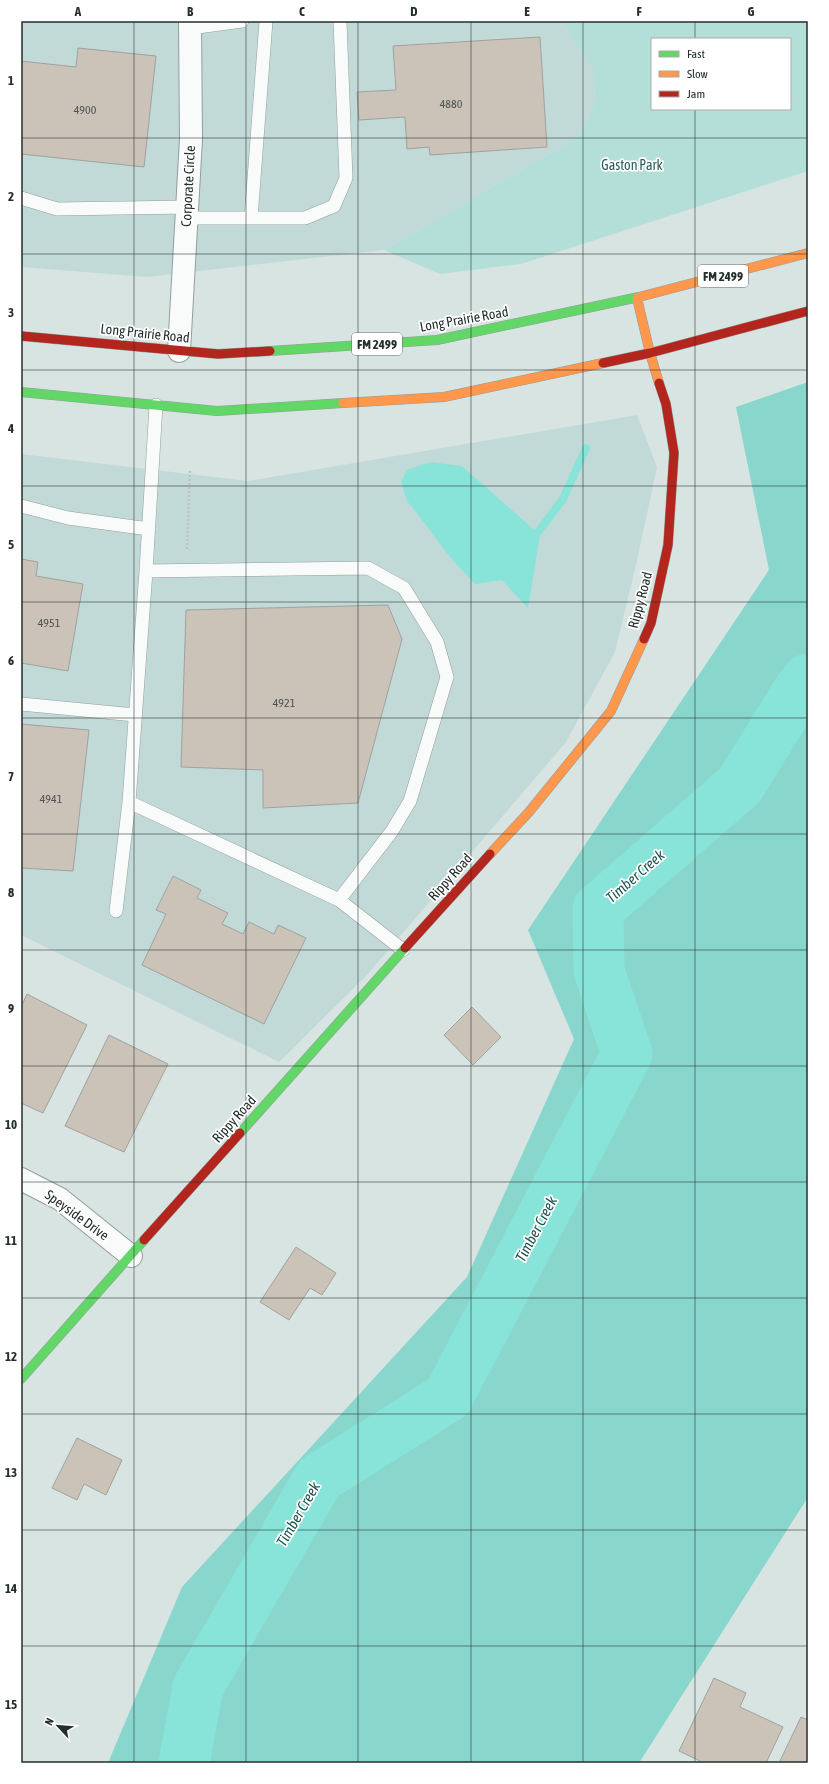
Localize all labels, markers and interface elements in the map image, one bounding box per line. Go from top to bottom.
text: A [74,4,82,19]
text: B [187,4,194,19]
text: C [299,4,305,19]
text: D [410,4,418,19]
text: E [524,4,530,19]
text: F [636,4,642,19]
text: G [748,4,755,19]
legend [651,38,791,110]
text: Fast [687,47,705,61]
text: Slow [687,67,708,81]
text: 1 [8,73,14,88]
text: Jam [687,87,705,101]
house number: 4880 [440,97,463,111]
house number: 4900 [74,103,97,117]
street label: Corporate Circle [178,145,198,227]
park label: Gaston Park [601,157,663,173]
text: 2 [8,189,14,204]
road number: FM 2499 [698,265,748,287]
street label: Long Prairie Road [419,303,509,335]
text: 3 [8,305,14,320]
street label: Long Prairie Road [100,320,190,346]
road number: FM 2499 [352,333,402,355]
text: 4 [7,421,14,436]
text: 5 [8,537,14,552]
street label: Rippy Road [625,570,655,630]
house number: 4951 [38,616,61,630]
text: 6 [8,653,14,668]
house number: 4921 [273,696,296,710]
text: 7 [8,769,14,784]
house number: 4941 [40,792,63,806]
water label: Timber Creek [602,846,668,906]
street label: Rippy Road [425,850,475,904]
text: 8 [8,885,14,900]
text: 9 [8,1001,14,1016]
street label: Rippy Road [209,1092,259,1146]
text: 10 [5,1117,17,1132]
street label: Speyside Drive [42,1187,112,1243]
water label: Timber Creek [512,1193,560,1265]
text: 11 [5,1233,17,1248]
text: 12 [5,1349,17,1364]
text: 13 [5,1465,17,1480]
water label: Timber Creek [273,1478,323,1549]
text: 14 [5,1581,17,1596]
text: 15 [5,1697,17,1712]
north arrow [38,1706,78,1746]
text: N [42,1716,56,1727]

